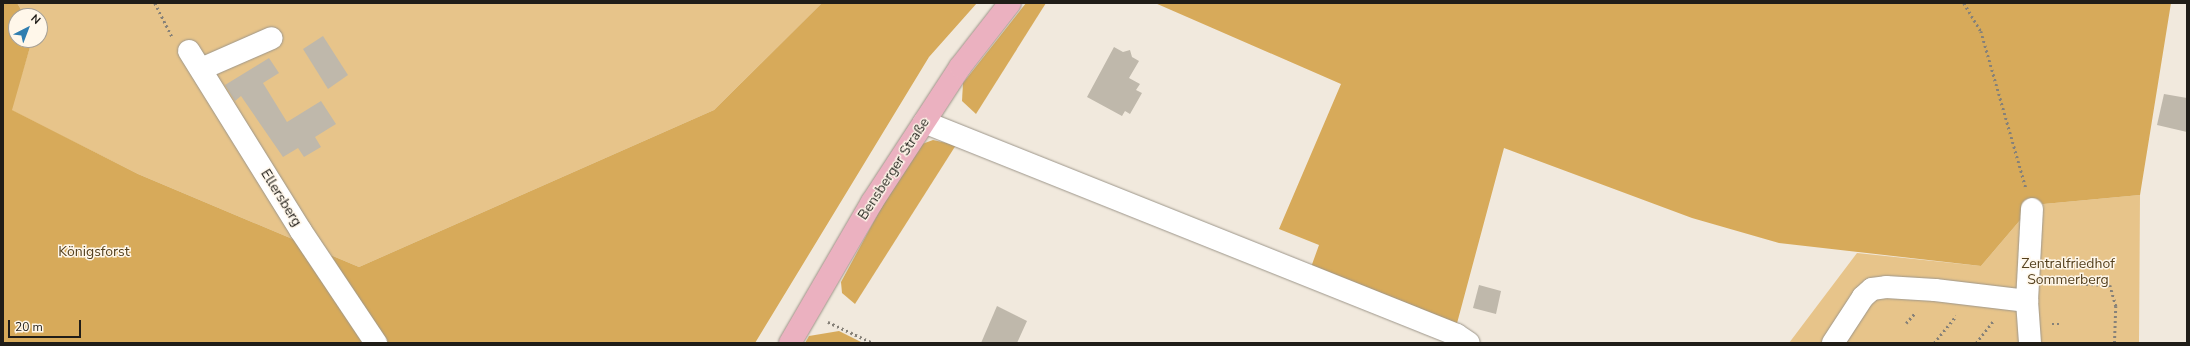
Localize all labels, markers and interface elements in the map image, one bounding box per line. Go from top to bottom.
north arrow [8,8,48,48]
text: N [28,11,44,28]
street label: Bensberger Straße [855,115,933,223]
street label: Ellersberg [257,166,305,230]
park label: Königsforst [58,244,130,260]
park label: Zentralfriedhof Sommerberg [2021,256,2115,288]
scale bar [10,312,83,338]
text: 20 m [15,319,43,335]

